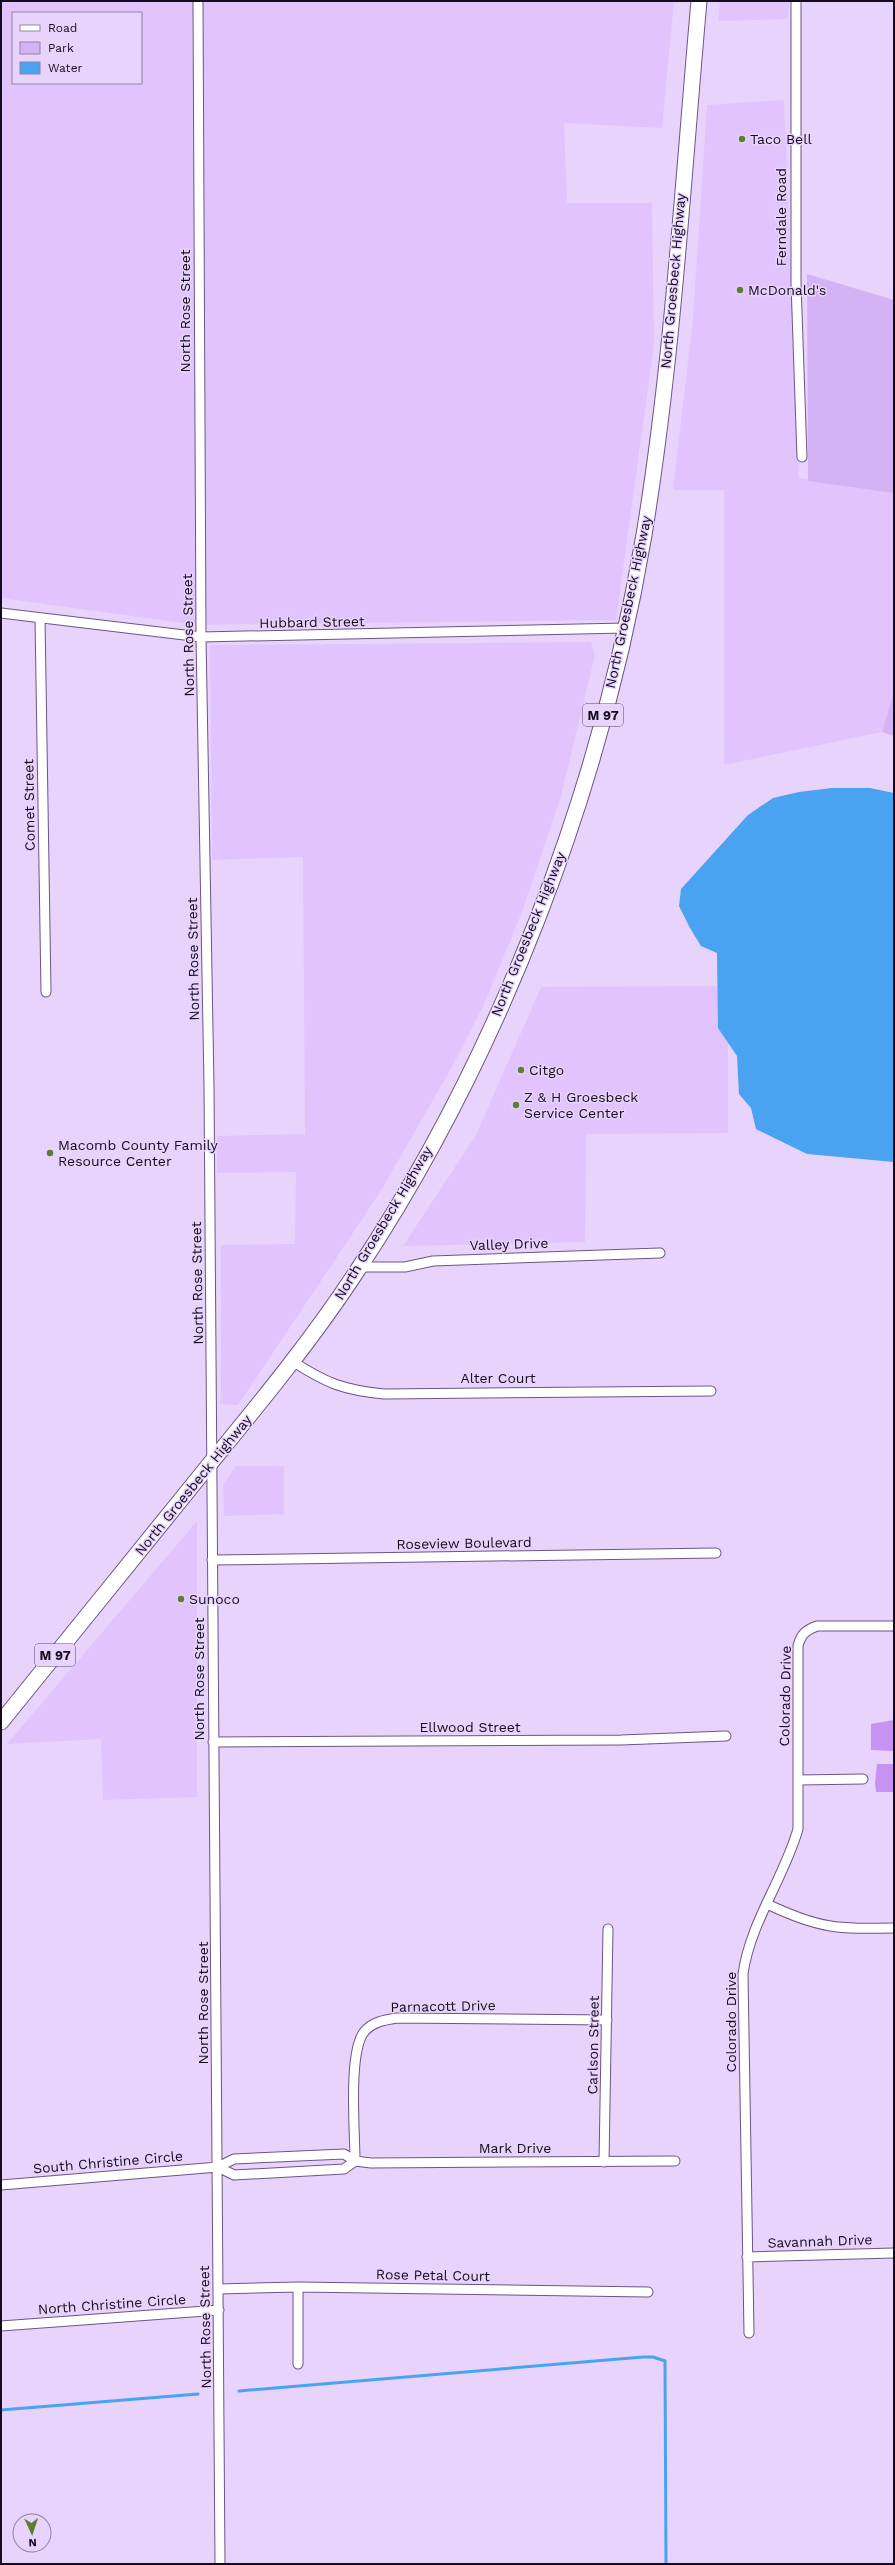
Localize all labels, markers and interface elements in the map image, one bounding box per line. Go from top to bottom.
legend [12,12,142,84]
text: Road [48,21,77,35]
text: Park [48,41,74,55]
text: Water [48,61,83,75]
place label: Taco Bell [750,131,812,147]
marker: Taco Bell [737,134,747,144]
street label: Ferndale Road [773,168,789,266]
street label: North Groesbeck Highway [657,192,689,369]
street label: North Rose Street [177,249,193,373]
place label: McDonald's [748,282,826,298]
marker: McDonald's [735,285,745,295]
street label: North Groesbeck Highway [602,513,654,690]
street label: North Rose Street [179,573,197,697]
street label: Hubbard Street [259,613,365,631]
road number: M 97 [583,704,623,726]
street label: Comet Street [20,759,38,851]
street label: North Groesbeck Highway [488,849,569,1019]
street label: North Rose Street [184,897,202,1021]
place label: Citgo [529,1062,564,1078]
marker: Citgo [516,1065,526,1075]
place label: Z & H Groesbeck Service Center [524,1089,638,1121]
marker: Z & H Groesbeck Service Center [511,1100,521,1110]
place label: Macomb County Family Resource Center [58,1137,218,1169]
street label: North Groesbeck Highway [331,1143,436,1303]
marker: Macomb County Family Resource Center [45,1148,55,1158]
street label: North Rose Street [188,1221,206,1345]
street label: Valley Drive [469,1235,549,1253]
street label: Alter Court [460,1370,536,1386]
street label: North Groesbeck Highway [131,1411,255,1558]
street label: Roseview Boulevard [396,1534,532,1552]
place label: Sunoco [189,1591,240,1607]
marker: Sunoco [176,1594,186,1604]
street label: North Rose Street [191,1617,207,1741]
road number: M 97 [35,1644,75,1666]
street label: Colorado Drive [776,1645,794,1747]
street label: Ellwood Street [419,1719,521,1735]
street label: North Rose Street [195,1941,211,2065]
street label: Colorado Drive [723,1972,739,2072]
street label: Carlson Street [584,1995,602,2095]
street label: Parnacott Drive [390,1997,496,2015]
street label: Mark Drive [479,2140,551,2156]
street label: South Christine Circle [32,2147,184,2177]
street label: Savannah Drive [767,2231,873,2251]
street label: North Rose Street [196,2265,214,2389]
street label: Rose Petal Court [376,2266,490,2284]
street label: North Christine Circle [37,2291,187,2317]
north arrow [12,2513,52,2553]
text: N [28,2536,37,2549]

